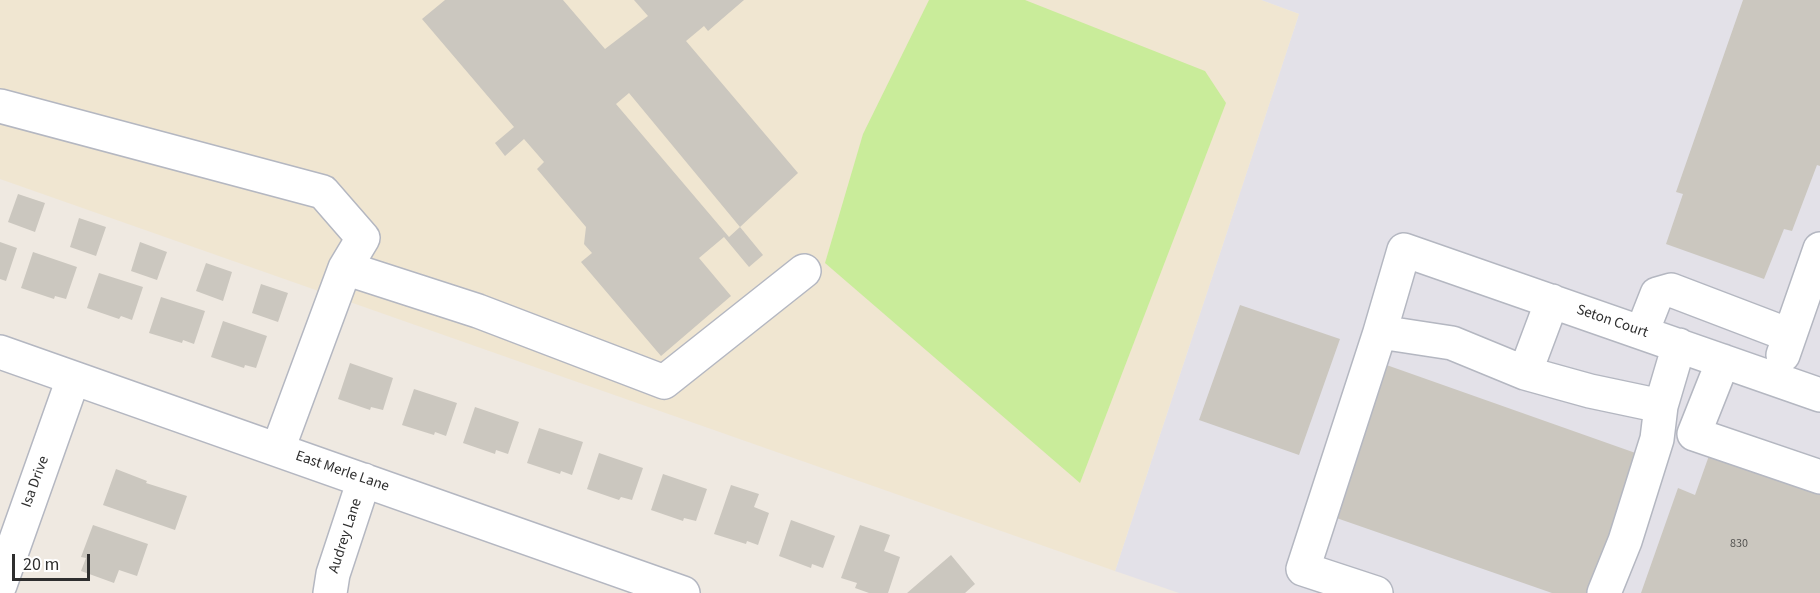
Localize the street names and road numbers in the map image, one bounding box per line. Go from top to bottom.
street label: Seton Court [1574,301,1650,343]
street label: East Merle Lane [293,448,391,496]
street label: Isa Drive [18,454,54,510]
street label: Audrey Lane [325,496,367,576]

